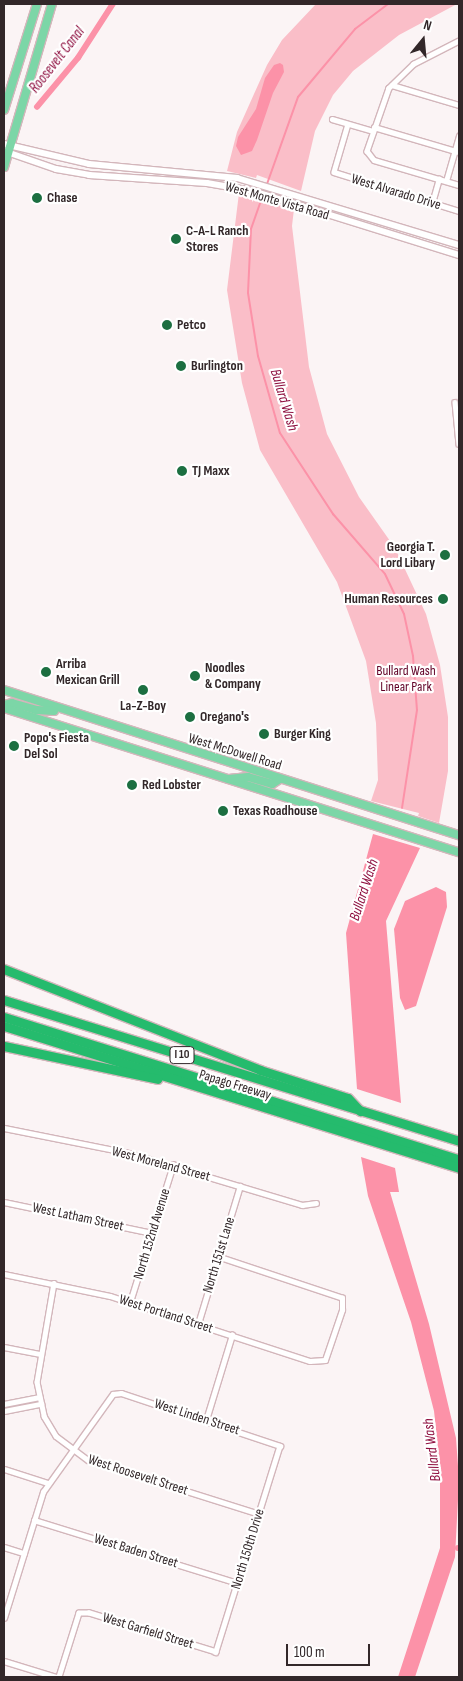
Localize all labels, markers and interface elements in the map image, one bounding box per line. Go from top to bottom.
north arrow [398,15,448,65]
text: N [421,16,434,34]
water label: Roosevelt Canal [26,23,88,97]
street label: West Alvarado Drive [349,170,443,214]
street label: West Monte Vista Road [223,178,331,224]
place label: Chase [47,190,77,206]
marker: Chase [31,192,43,204]
place label: C-A-L Ranch Stores [186,223,248,256]
marker: C-A-L Ranch Stores [170,233,182,245]
place label: Petco [177,317,206,333]
marker: Petco [161,319,173,331]
place label: Burlington [191,358,243,374]
marker: Burlington [175,360,187,372]
water label: Bullard Wash [266,367,302,433]
place label: TJ Maxx [192,463,230,479]
marker: TJ Maxx [176,465,188,477]
place label: Georgia T. Lord Libary [381,539,435,572]
marker: Georgia T. Lord Libary [439,549,451,561]
place label: Human Resources [344,591,433,607]
marker: Human Resources [437,593,449,605]
place label: Arriba Mexican Grill [56,656,119,689]
place label: Noodles & Company [205,660,261,692]
park label: Bullard Wash Linear Park [376,663,436,696]
marker: Arriba Mexican Grill [40,666,52,678]
marker: Noodles & Company [189,670,201,682]
marker: La-Z-Boy [137,684,149,696]
place label: La-Z-Boy [120,698,166,714]
place label: Oregano's [200,709,249,725]
marker: Oregano's [184,711,196,723]
place label: Burger King [274,726,331,742]
marker: Burger King [258,728,270,740]
place label: Popo's Fiesta Del Sol [24,730,89,762]
street label: West McDowell Road [186,730,284,774]
marker: Popo's Fiesta Del Sol [8,740,20,752]
place label: Red Lobster [142,777,201,793]
marker: Red Lobster [126,779,138,791]
place label: Texas Roadhouse [233,803,317,819]
marker: Texas Roadhouse [217,805,229,817]
water label: Bullard Wash [346,857,382,923]
road number: I 10 [170,1046,194,1064]
street label: Papago Freeway [197,1066,273,1104]
street label: West Moreland Street [110,1143,212,1185]
street label: North 152nd Avenue [130,1187,174,1281]
street label: West Latham Street [31,1199,125,1235]
street label: North 151st Lane [199,1215,239,1295]
street label: West Portland Street [117,1291,215,1337]
street label: West Linden Street [152,1395,242,1439]
water label: Bullard Wash [419,1417,445,1483]
street label: West Roosevelt Street [86,1451,190,1499]
street label: North 150th Drive [228,1507,268,1591]
street label: West Baden Street [92,1530,180,1572]
street label: West Garfield Street [100,1609,196,1653]
scale bar [288,1634,372,1666]
text: 100 m [294,1643,325,1662]

